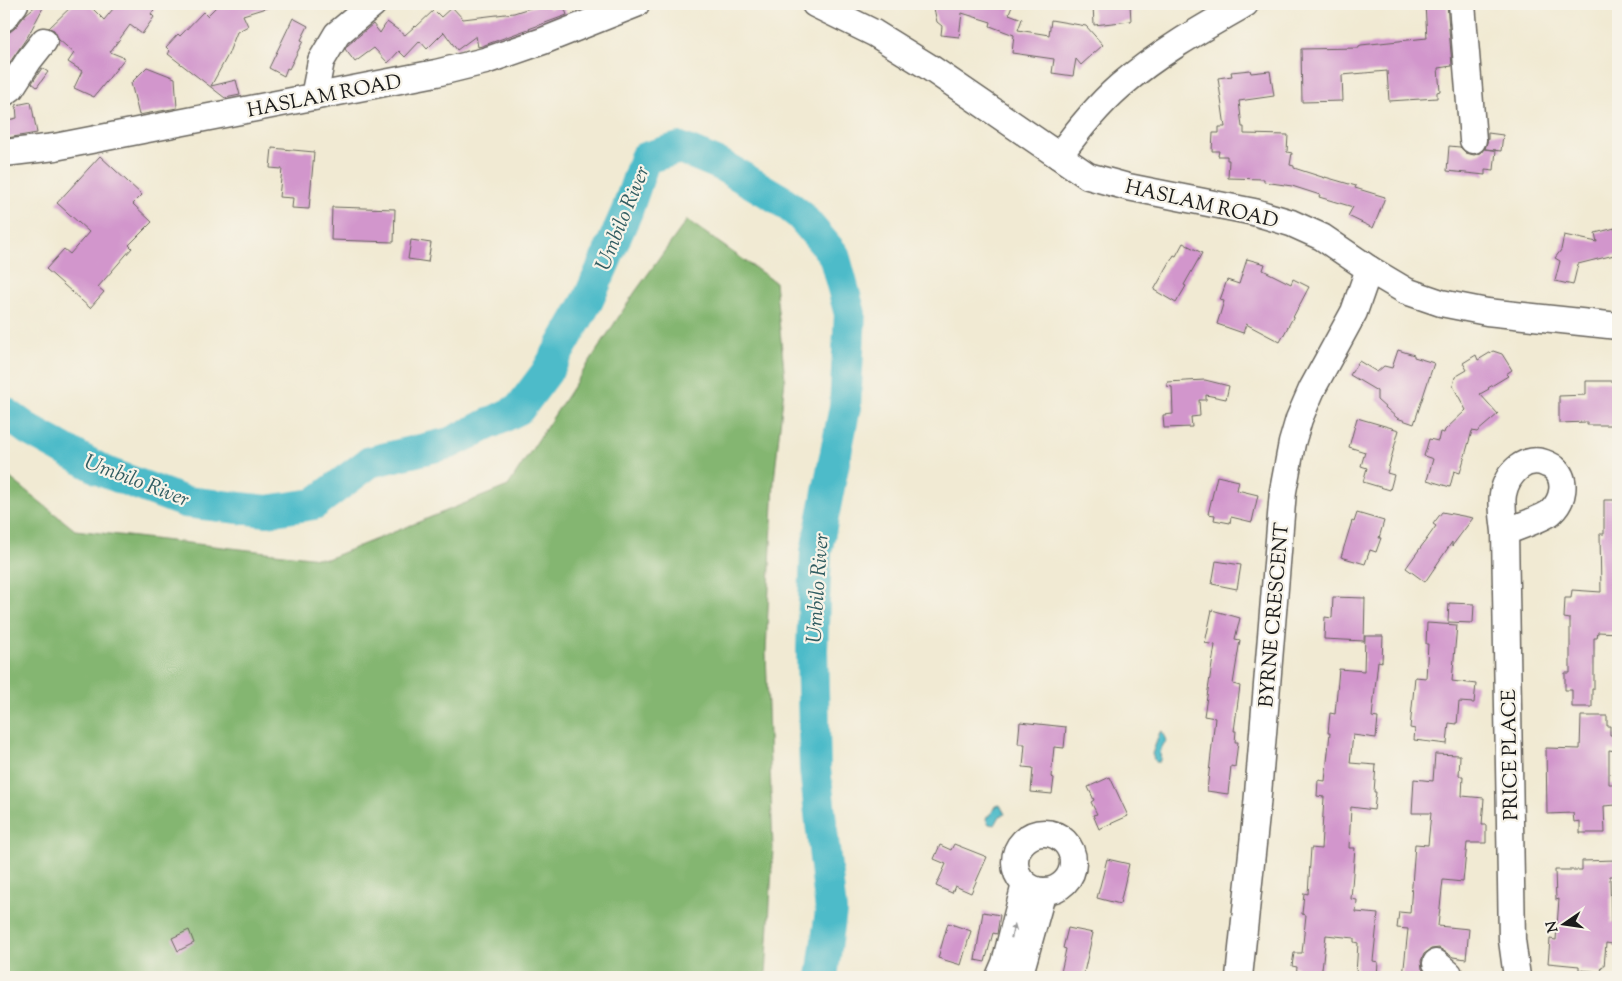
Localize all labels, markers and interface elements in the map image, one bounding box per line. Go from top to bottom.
street label: HASLAM ROAD [245,68,404,127]
water label: Umbilo River [589,161,659,275]
street label: HASLAM ROAD [1122,174,1281,237]
water label: Umbilo River [79,448,194,516]
street label: BYRNE CRESCENT [1253,521,1298,709]
water label: Umbilo River [800,532,838,644]
street label: PRICE PLACE [1496,689,1527,821]
north arrow [1540,898,1590,948]
text: N [1542,919,1564,934]
one-way arrow [1009,923,1017,938]

